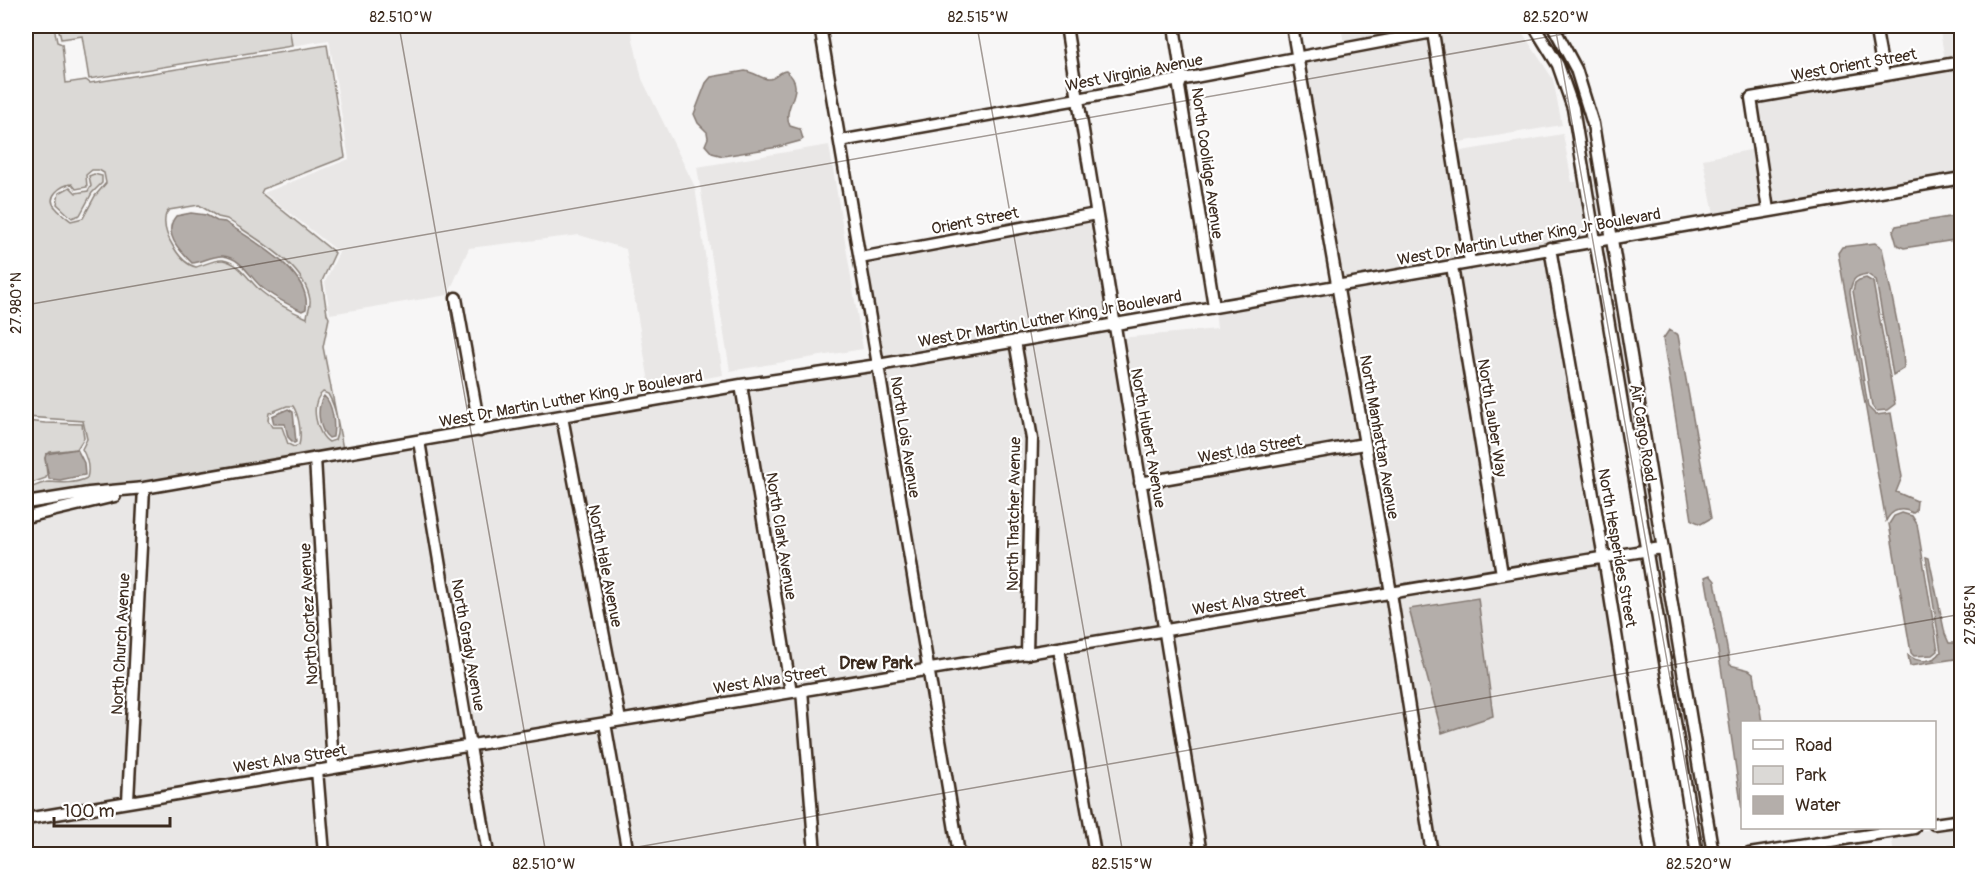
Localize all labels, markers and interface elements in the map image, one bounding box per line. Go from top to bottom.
text: 82.510°W [370,8,433,27]
text: 82.515°W [948,8,1009,27]
text: 82.520°W [1523,8,1589,27]
street label: West Orient Street [1790,44,1919,86]
street label: West Virginia Avenue [1064,50,1204,96]
street label: North Coolidge Avenue [1186,86,1228,240]
street label: Orient Street [930,203,1021,239]
street label: West Dr Martin Luther King Jr Boulevard [1396,204,1662,270]
text: 27.980°N [7,272,26,334]
street label: West Dr Martin Luther King Jr Boulevard [917,286,1183,352]
street label: North Manhattan Avenue [1355,353,1403,521]
street label: North Lauber Way [1473,357,1511,479]
street label: West Dr Martin Luther King Jr Boulevard [438,366,704,432]
street label: North Hubert Avenue [1126,367,1170,509]
street label: North Lois Avenue [886,375,924,499]
street label: Air Cargo Road [1625,383,1661,483]
street label: West Ida Street [1196,430,1304,468]
street label: North Thatcher Avenue [1003,437,1025,591]
street label: North Hesperides Street [1593,467,1641,630]
street label: North Clark Avenue [761,471,801,601]
street label: North Hale Avenue [583,503,627,629]
street label: North Cortez Avenue [295,542,323,685]
street label: North Church Avenue [107,572,135,715]
street label: North Grady Avenue [447,577,489,713]
street label: West Alva Street [1191,582,1308,620]
text: 27.985°N [1961,585,1980,645]
district label: Drew Park [839,652,913,675]
street label: West Alva Street [712,661,829,699]
legend [1741,721,1936,829]
text: Road [1795,734,1832,757]
street label: West Alva Street [232,740,349,778]
text: Park [1795,764,1827,787]
scale bar [54,790,170,828]
text: Water [1795,794,1841,817]
text: 100 m [63,800,115,823]
text: 82.510°W [513,855,576,874]
text: 82.515°W [1092,855,1153,874]
text: 82.520°W [1666,855,1732,874]

